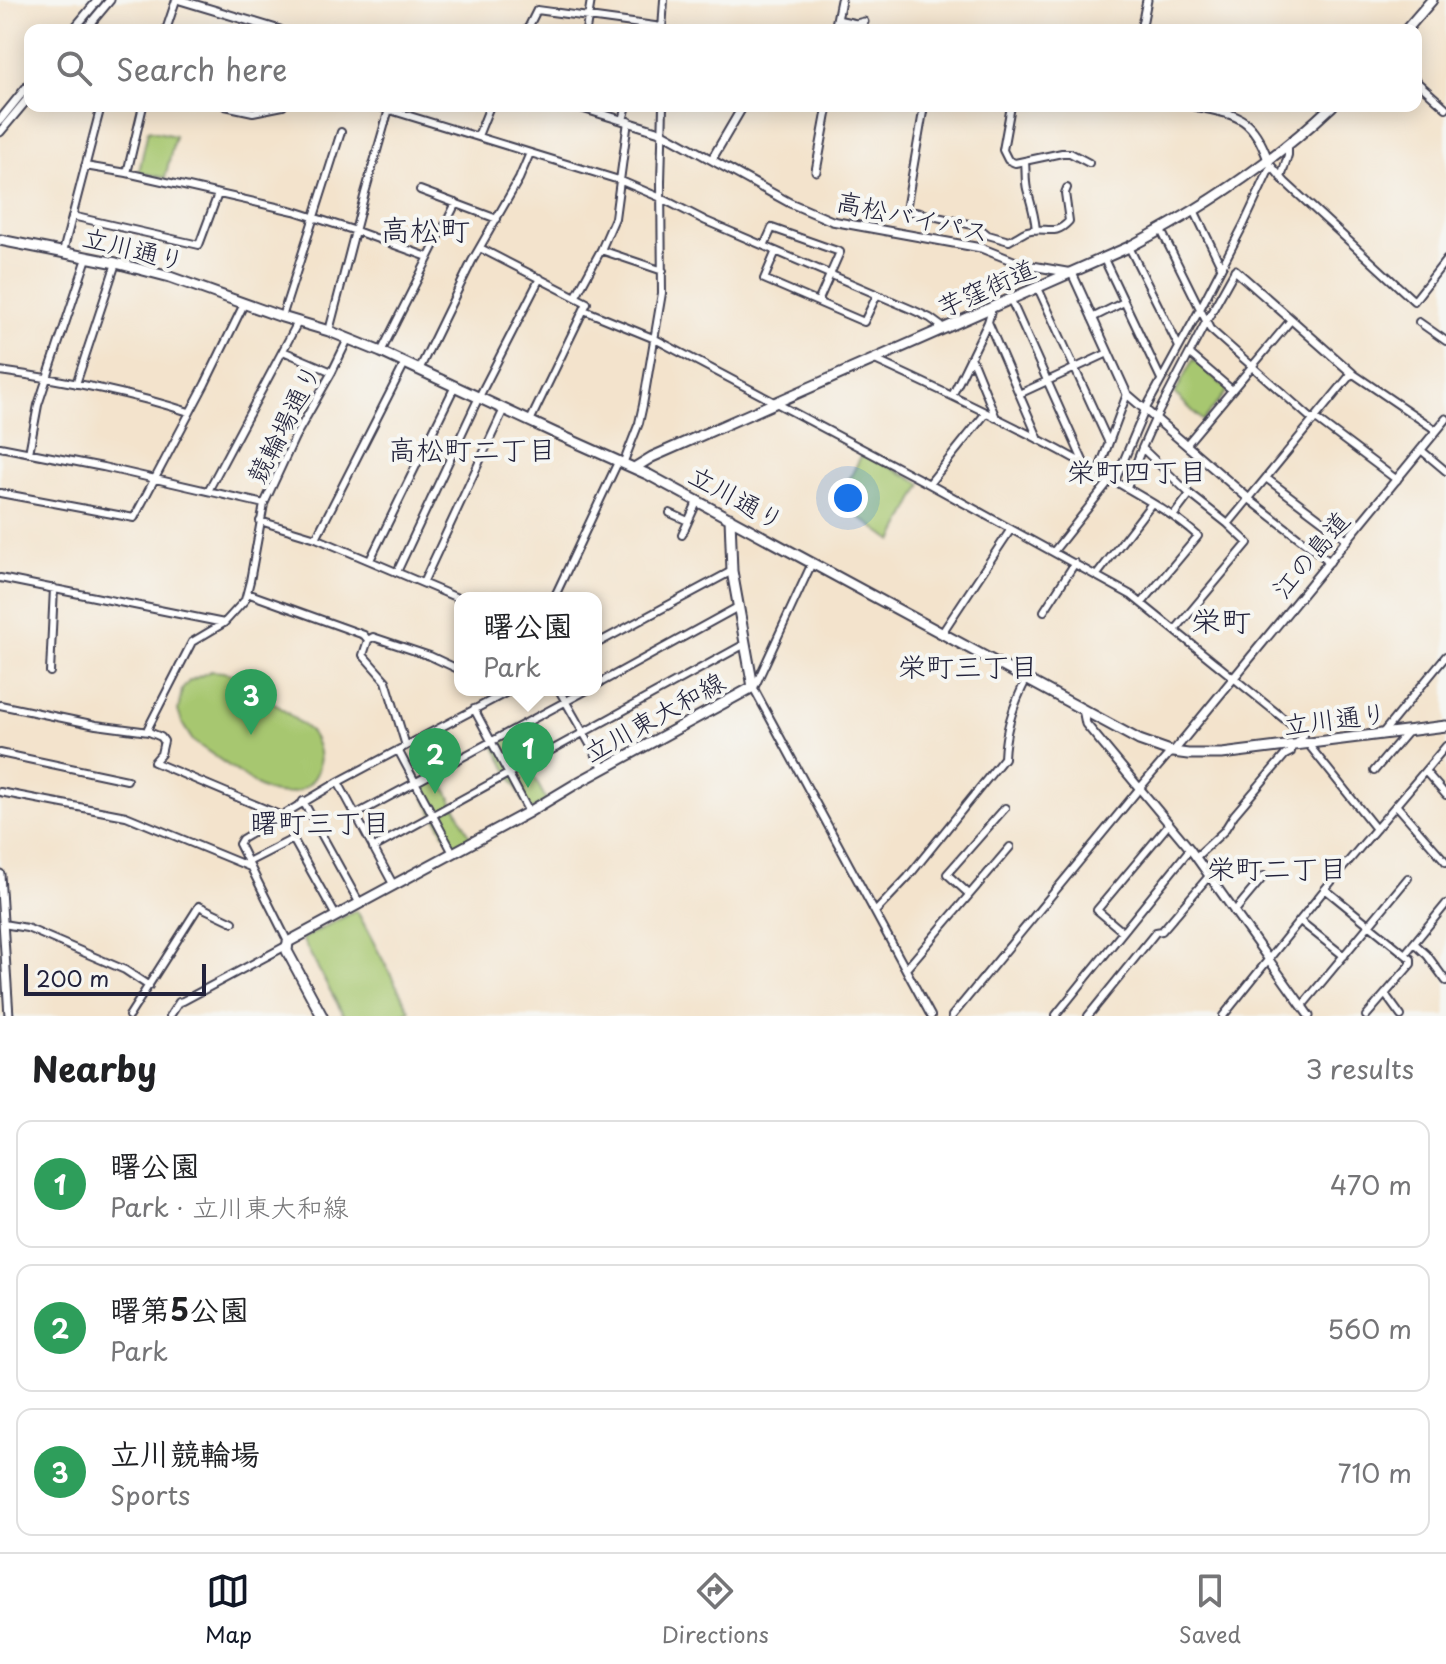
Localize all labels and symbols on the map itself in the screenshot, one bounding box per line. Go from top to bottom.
street label: 高松バイパス [833,181,993,251]
district label: 高松町 [380,206,470,251]
street label: 立川通り [79,216,189,280]
street label: 芋窪街道 [931,248,1041,326]
street label: 競輪場通り [236,356,330,490]
district label: 高松町二丁目 [388,427,556,470]
district label: 栄町四丁目 [1067,449,1207,492]
street label: 立川通り [682,455,792,539]
your location [828,478,868,518]
street label: 江の島道 [1262,502,1358,606]
district label: 栄町 [1191,597,1251,642]
district label: 栄町三丁目 [898,644,1038,687]
street label: 立川東大和線 [576,661,732,771]
pin: 3 [225,669,277,735]
street label: 立川通り [1281,692,1389,744]
pin: 1 [502,722,554,788]
pin: 2 [409,728,461,794]
district label: 曙町三丁目 [250,800,390,843]
district label: 栄町二丁目 [1207,846,1347,889]
scale bar [24,960,206,996]

